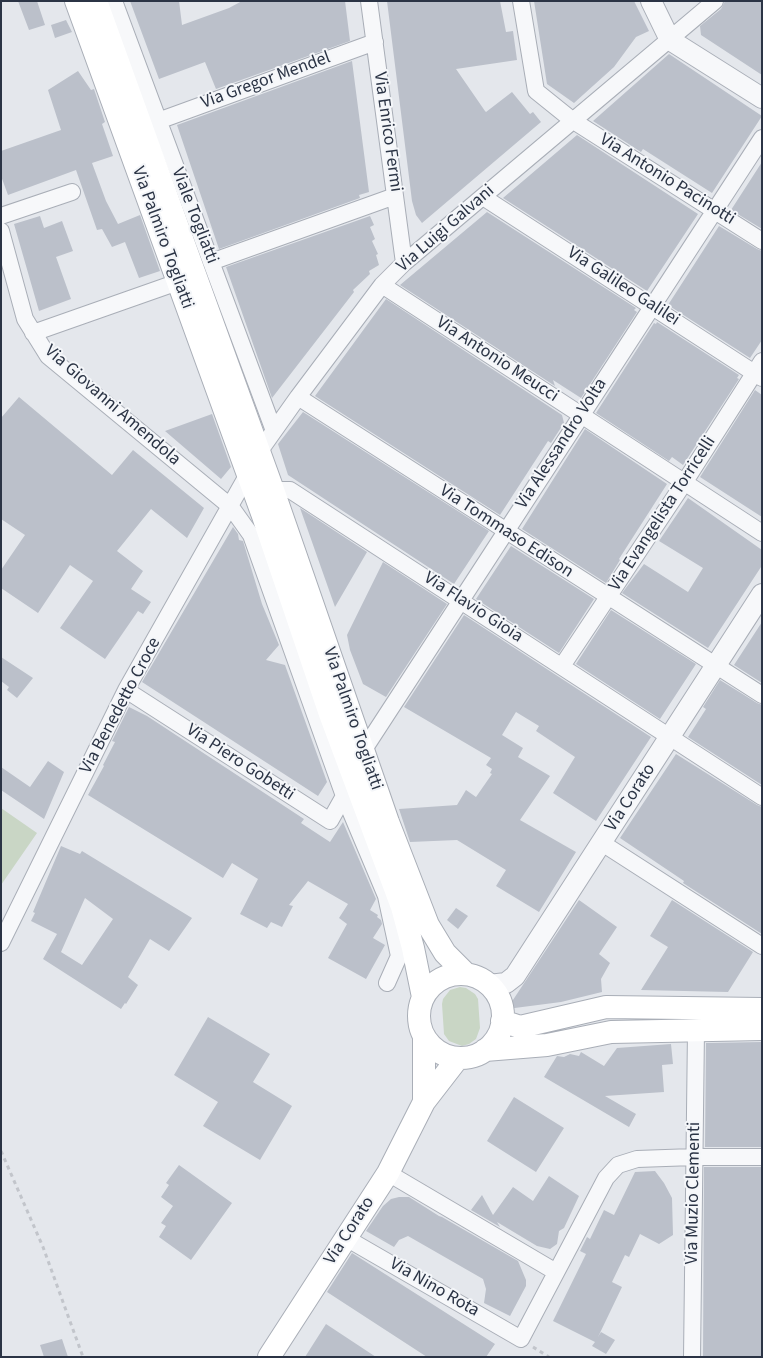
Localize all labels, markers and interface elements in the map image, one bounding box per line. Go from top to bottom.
street label: Via Gregor Mendel [198,48,334,114]
street label: Via Enrico Fermi [368,71,406,193]
street label: Via Antonio Pacinotti [595,130,739,230]
street label: Via Palmiro Togliatti [126,164,198,312]
street label: Viale Togliatti [166,165,222,267]
street label: Via Luigi Galvani [393,181,499,277]
street label: Via Galileo Galilei [563,243,683,331]
street label: Via Antonio Meucci [432,312,562,408]
street label: Via Giovanni Amendola [40,341,184,471]
street label: Via Alessandro Volta [512,375,612,513]
street label: Via Evangelista Torricelli [605,432,721,596]
street label: Via Tommaso Edison [435,481,577,583]
street label: Via Flavio Gioia [419,568,527,648]
street label: Via Benedetto Croce [76,634,166,778]
street label: Via Palmiro Togliatti [317,645,387,793]
street label: Via Piero Gobetti [182,720,298,806]
street label: Via Corato [601,760,661,836]
street label: Via Muzio Clementi [682,1121,706,1265]
street label: Via Corato [320,1193,380,1269]
street label: Via Nino Rota [385,1254,483,1322]

